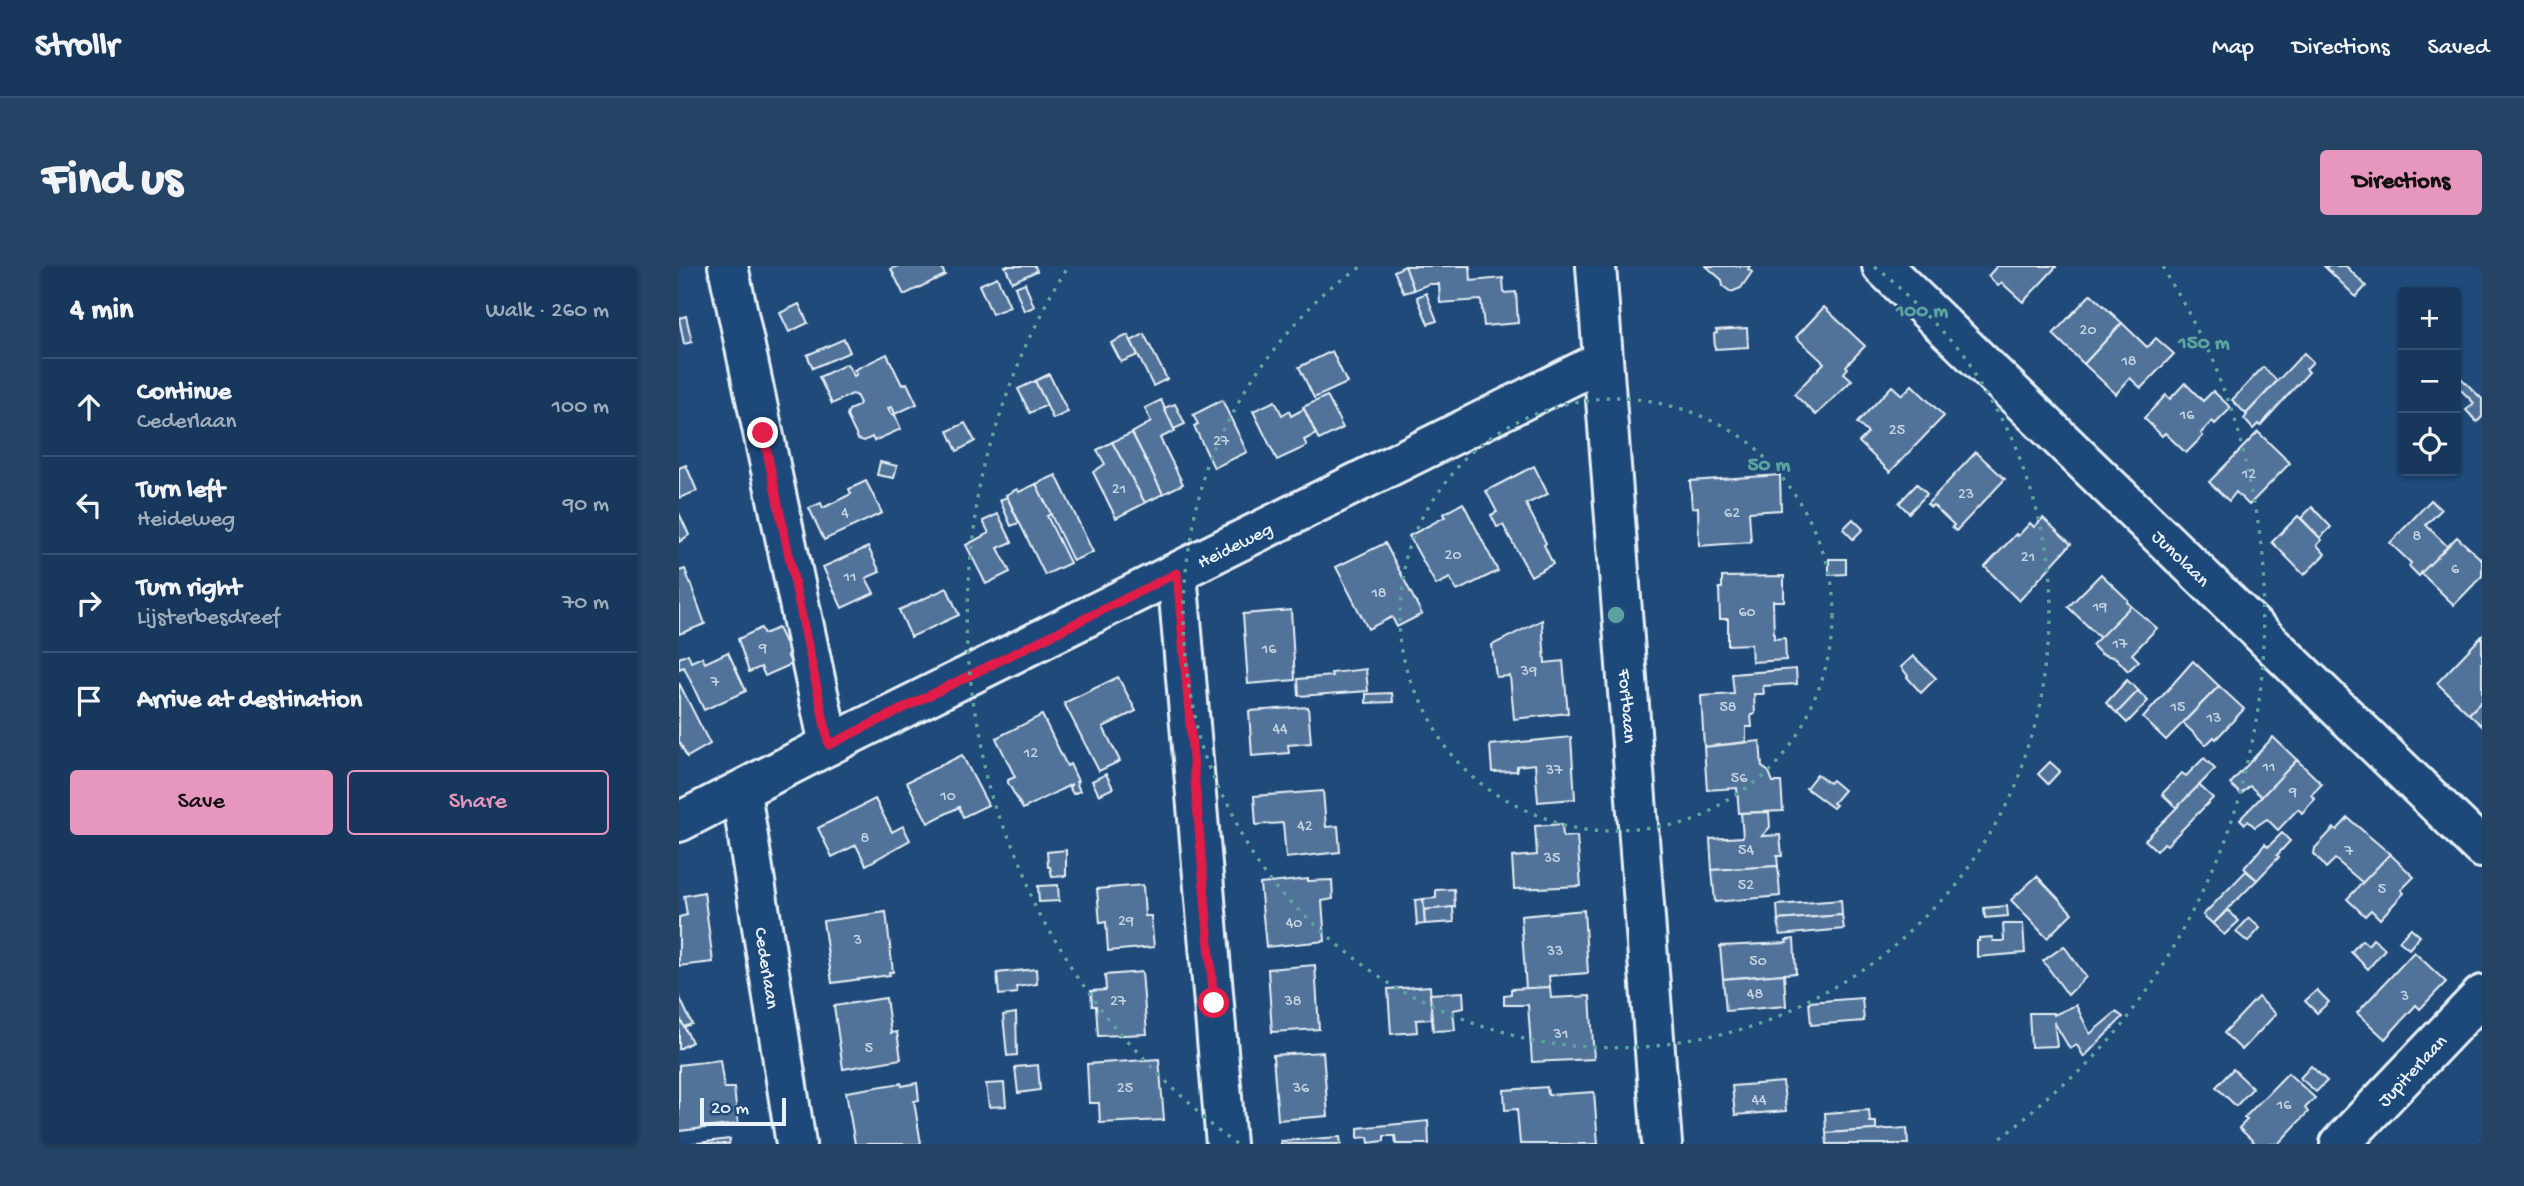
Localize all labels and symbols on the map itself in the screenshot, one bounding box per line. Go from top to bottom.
text: 100 m [1895,300,1948,325]
house number: 20 [2080,322,2096,341]
text: 150 m [2177,332,2230,357]
house number: 18 [2120,353,2137,372]
house number: 16 [2179,407,2195,426]
route end [747,417,778,448]
house number: 25 [1889,422,1905,441]
house number: 27 [1213,433,1230,452]
text: 50 m [1748,454,1791,479]
house number: 12 [2241,466,2256,485]
house number: 21 [1112,481,1126,500]
house number: 23 [1958,486,1974,505]
house number: 4 [841,505,849,524]
house number: 62 [1724,505,1740,524]
street label: Heideweg [1194,518,1277,575]
street label: Junolaan [2146,526,2214,593]
house number: 8 [2413,528,2422,547]
house number: 20 [1445,547,1461,566]
house number: 21 [2021,549,2035,568]
house number: 6 [2451,561,2460,580]
house number: 11 [843,569,856,588]
house number: 18 [1370,585,1387,604]
house number: 19 [2092,599,2107,618]
centre of rings [1604,603,1628,627]
house number: 60 [1738,604,1756,623]
house number: 17 [2112,636,2128,655]
house number: 9 [758,640,767,659]
house number: 16 [1261,641,1277,660]
house number: 39 [1520,663,1537,682]
street label: Fortbaan [1611,667,1640,744]
house number: 7 [710,674,720,693]
house number: 58 [1719,699,1737,718]
house number: 15 [2170,699,2185,718]
house number: 13 [2206,710,2221,729]
house number: 44 [1272,721,1288,740]
house number: 12 [1023,745,1038,764]
house number: 11 [2262,759,2275,778]
house number: 37 [1545,762,1563,781]
house number: 56 [1731,770,1748,789]
house number: 9 [2288,784,2297,803]
house number: 10 [939,788,956,807]
house number: 42 [1297,818,1313,837]
house number: 8 [861,830,870,849]
house number: 54 [1738,842,1754,861]
house number: 7 [2344,843,2354,862]
house number: 35 [1543,850,1560,869]
house number: 52 [1738,877,1754,896]
house number: 5 [2378,881,2386,900]
house number: 29 [1118,913,1134,932]
house number: 40 [1286,915,1302,934]
street label: Cederlaan [747,926,783,1011]
house number: 3 [853,932,862,951]
house number: 33 [1546,943,1563,962]
house number: 50 [1749,953,1767,972]
house number: 48 [1747,986,1763,1005]
route start [1198,987,1229,1018]
house number: 3 [2400,988,2409,1007]
house number: 27 [1110,993,1127,1012]
house number: 38 [1283,993,1302,1012]
house number: 31 [1553,1026,1568,1045]
street label: Jupiterlaan [2374,1031,2453,1113]
house number: 5 [865,1040,873,1059]
house number: 25 [1117,1080,1133,1099]
house number: 36 [1292,1080,1310,1099]
house number: 44 [1751,1092,1767,1111]
scale bar [700,1095,786,1127]
house number: 16 [2276,1097,2292,1116]

